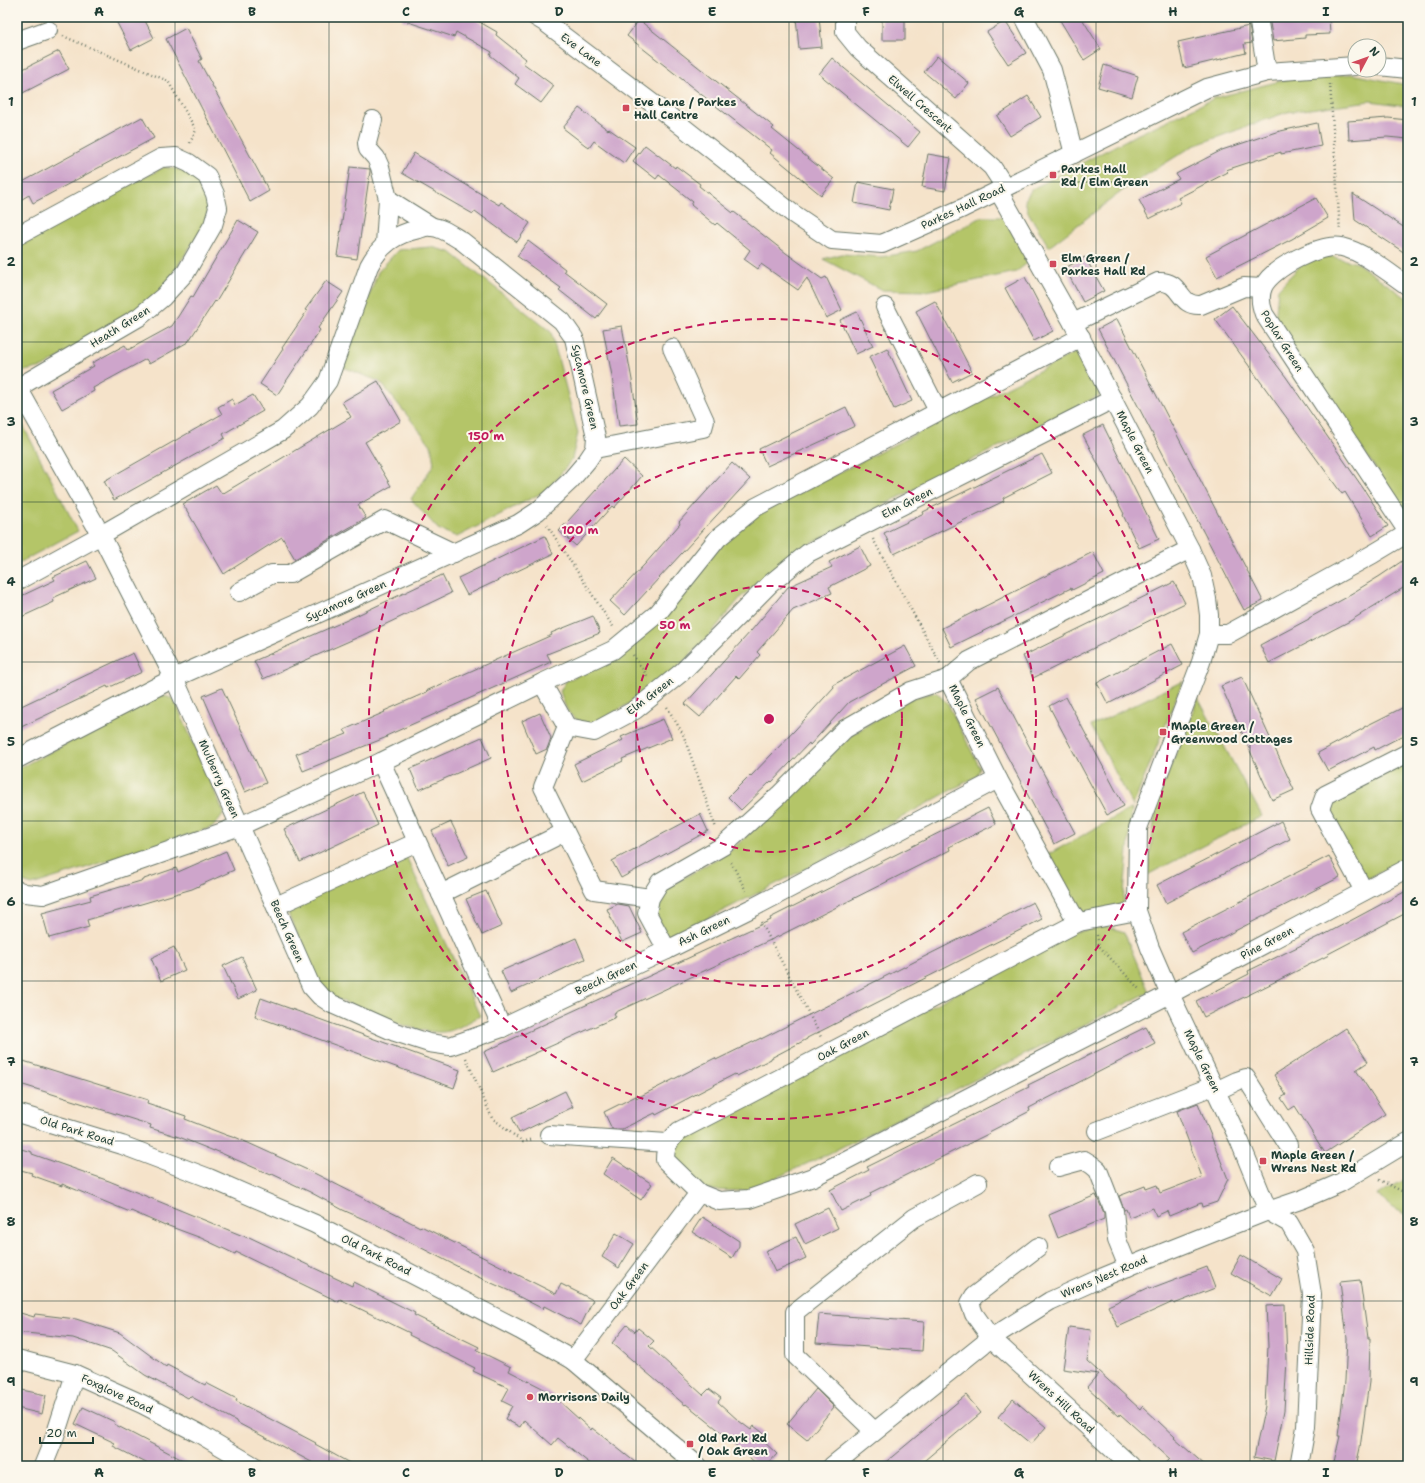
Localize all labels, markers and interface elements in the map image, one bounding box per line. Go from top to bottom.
text: A [94,3,104,20]
text: B [248,3,256,20]
text: C [402,3,410,20]
text: D [554,3,564,20]
text: E [708,3,717,20]
text: F [862,3,870,20]
text: G [1014,3,1025,20]
text: H [1168,3,1178,20]
text: I [1322,3,1330,20]
street label: Eve Lane [557,30,605,70]
north arrow [1347,38,1387,78]
text: N [1366,44,1383,60]
street label: Elwell Crescent [885,72,956,136]
text: 1 [8,93,14,110]
text: 1 [1411,93,1417,110]
place label: Eve Lane / Parkes Hall Centre [634,95,736,123]
marker: Eve Lane / Parkes Hall Centre [621,103,631,113]
place label: Parkes Hall Rd / Elm Green [1061,162,1149,190]
marker: Parkes Hall Rd / Elm Green [1048,170,1058,180]
street label: Parkes Hall Road [919,181,1008,233]
place label: Elm Green / Parkes Hall Rd [1061,251,1146,279]
text: 2 [6,253,16,270]
text: 2 [1409,253,1419,270]
marker: Elm Green / Parkes Hall Rd [1048,259,1058,269]
street label: Heath Green [87,303,153,351]
street label: Poplar Green [1257,307,1307,375]
street label: Sycamore Green [568,343,602,431]
street label: Maple Green [1113,408,1157,476]
text: 3 [6,413,16,430]
text: 3 [1409,413,1419,430]
text: 150 m [468,428,504,444]
street label: Elm Green [879,484,935,522]
text: 100 m [562,522,599,538]
text: 4 [6,573,16,590]
text: 4 [1409,573,1419,590]
street label: Sycamore Green [303,576,389,625]
text: 50 m [660,617,691,633]
street label: Elm Green [623,673,677,719]
street label: Maple Green [945,682,989,750]
centre of rings [762,712,776,726]
place label: Maple Green / Greenwood Cottages [1171,719,1293,747]
marker: Maple Green / Greenwood Cottages [1158,727,1168,737]
text: 5 [7,733,15,750]
text: 5 [1410,733,1418,750]
street label: Mulberry Green [195,737,243,821]
text: 6 [6,893,16,910]
text: 6 [1409,893,1419,910]
street label: Beech Green [267,898,307,965]
street label: Ash Green [676,912,733,950]
street label: Pine Green [1238,923,1296,963]
street label: Beech Green [573,957,640,999]
street label: Oak Green [814,1025,872,1065]
street label: Maple Green [1180,1027,1224,1095]
text: 7 [6,1053,16,1070]
text: 7 [1409,1053,1419,1070]
street label: Old Park Road [38,1113,116,1149]
place label: Maple Green / Wrens Nest Rd [1271,1148,1357,1176]
marker: Maple Green / Wrens Nest Rd [1258,1156,1268,1166]
text: 8 [6,1213,16,1230]
text: 8 [1409,1213,1419,1230]
street label: Old Park Road [338,1231,414,1279]
street label: Wrens Nest Road [1058,1252,1150,1302]
street label: Oak Green [606,1259,652,1313]
street label: Hillside Road [1301,1295,1319,1365]
street label: Wrens Hill Road [1025,1367,1097,1437]
street label: Foxglove Road [79,1371,155,1417]
text: 9 [6,1373,16,1390]
text: 9 [1409,1373,1419,1390]
place label: Morrisons Daily [538,1390,630,1405]
marker: Morrisons Daily [525,1392,535,1402]
scale bar [40,1419,93,1445]
text: 20 m [46,1425,77,1441]
place label: Old Park Rd / Oak Green [698,1431,769,1459]
marker: Old Park Rd / Oak Green [685,1439,695,1449]
text: A [94,1464,104,1481]
text: B [248,1464,256,1481]
text: C [402,1464,410,1481]
text: D [554,1464,564,1481]
text: E [708,1464,717,1481]
text: F [862,1464,870,1481]
text: G [1014,1464,1025,1481]
text: H [1168,1464,1178,1481]
text: I [1322,1464,1330,1481]

